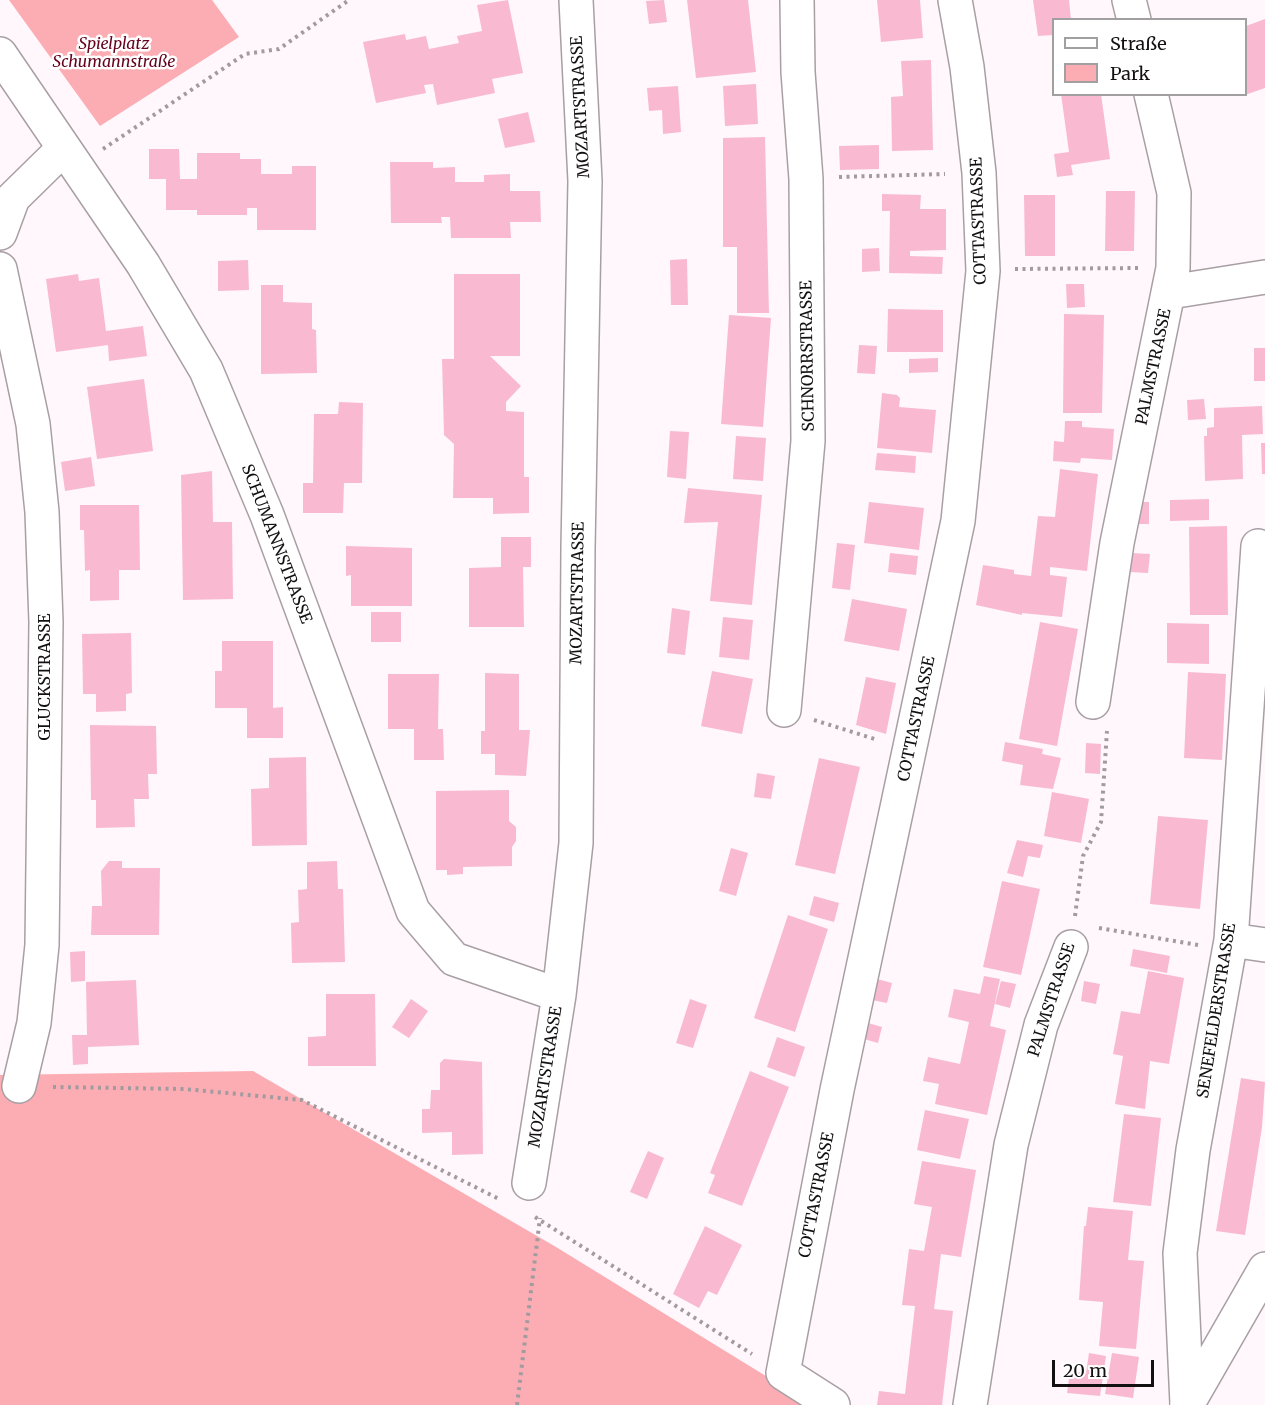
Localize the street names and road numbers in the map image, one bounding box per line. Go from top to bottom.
street label: MOZARTSTRASSE [568,35,594,179]
street label: COTTASTRASSE [967,157,991,285]
street label: SCHNORRSTRASSE [797,280,819,432]
street label: PALMSTRASSE [1132,307,1176,427]
street label: SCHUMANNSTRASSE [237,462,315,626]
street label: MOZARTSTRASSE [567,522,589,664]
street label: GLUCKSTRASSE [35,614,55,740]
street label: COTTASTRASSE [894,655,940,783]
street label: SENEFELDERSTRASSE [1194,922,1240,1100]
street label: PALMSTRASSE [1025,941,1079,1059]
street label: MOZARTSTRASSE [525,1005,567,1149]
street label: COTTASTRASSE [795,1131,839,1259]

